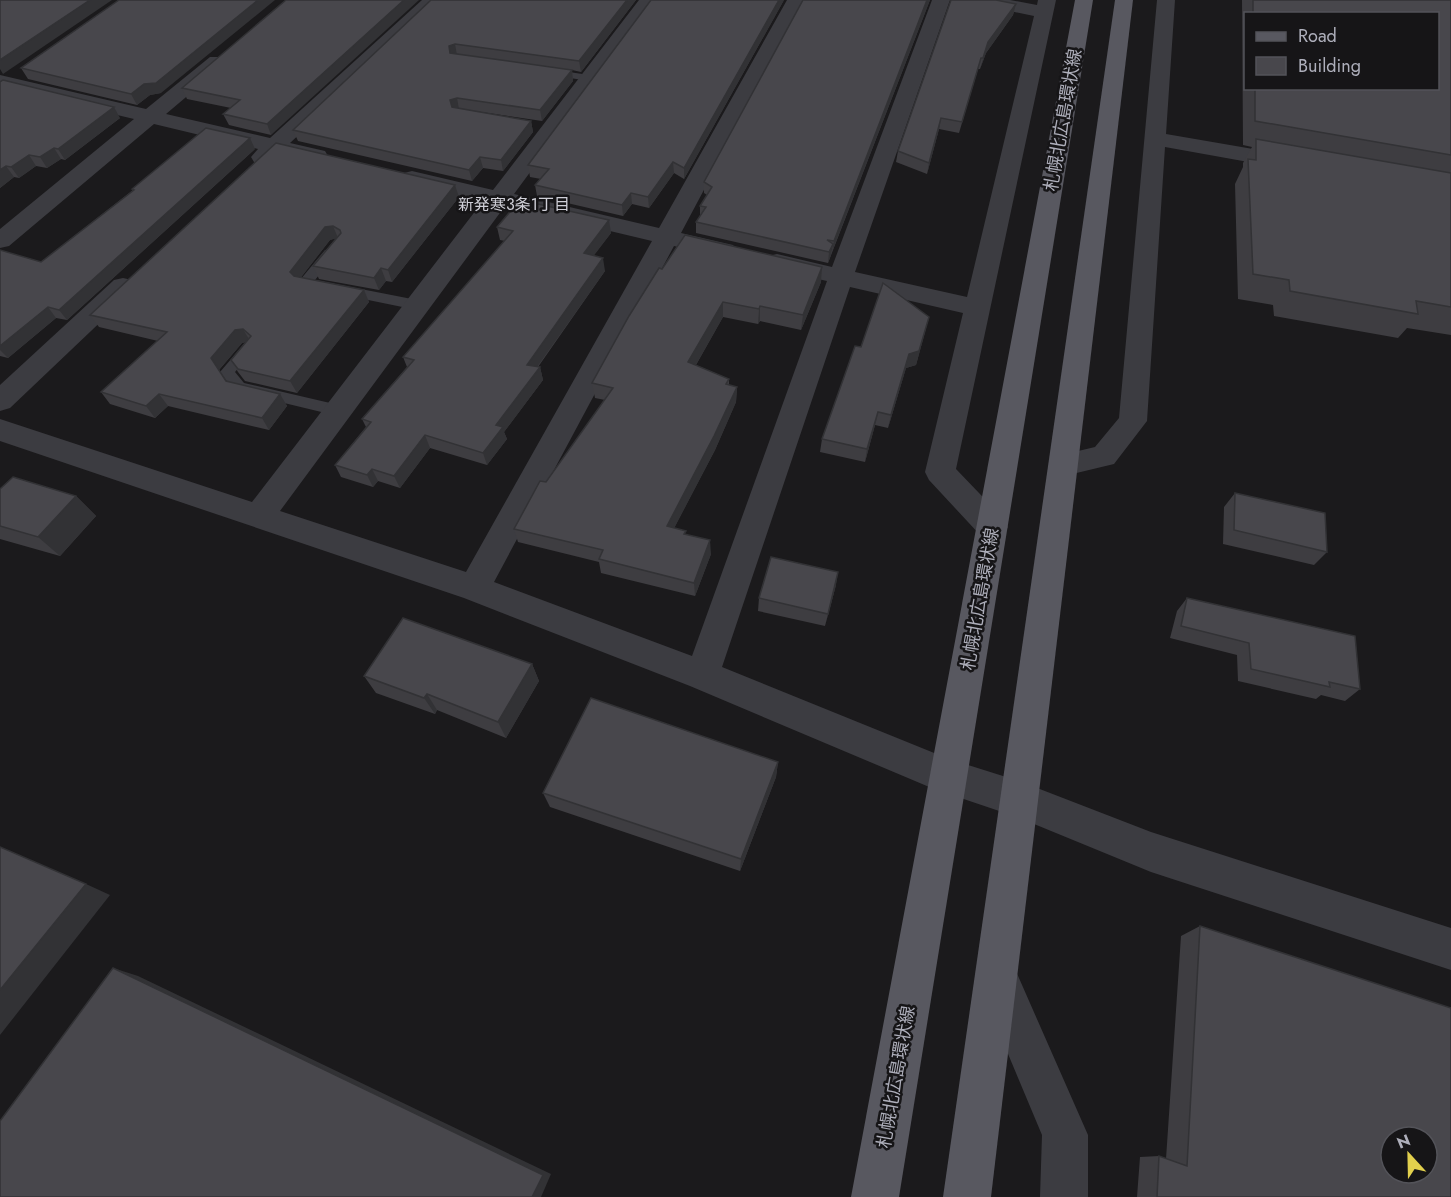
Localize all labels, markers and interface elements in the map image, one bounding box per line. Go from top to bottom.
legend [1244,12,1439,90]
text: Road [1298,23,1337,49]
street label: 札幌北広島環状線 [1038,47,1088,193]
text: Building [1298,53,1361,79]
district label: 新発寒3条1丁目 [458,193,570,216]
street label: 札幌北広島環状線 [955,526,1005,672]
street label: 札幌北広島環状線 [871,1004,921,1150]
north arrow [1379,1125,1439,1185]
text: N [1393,1129,1414,1155]

